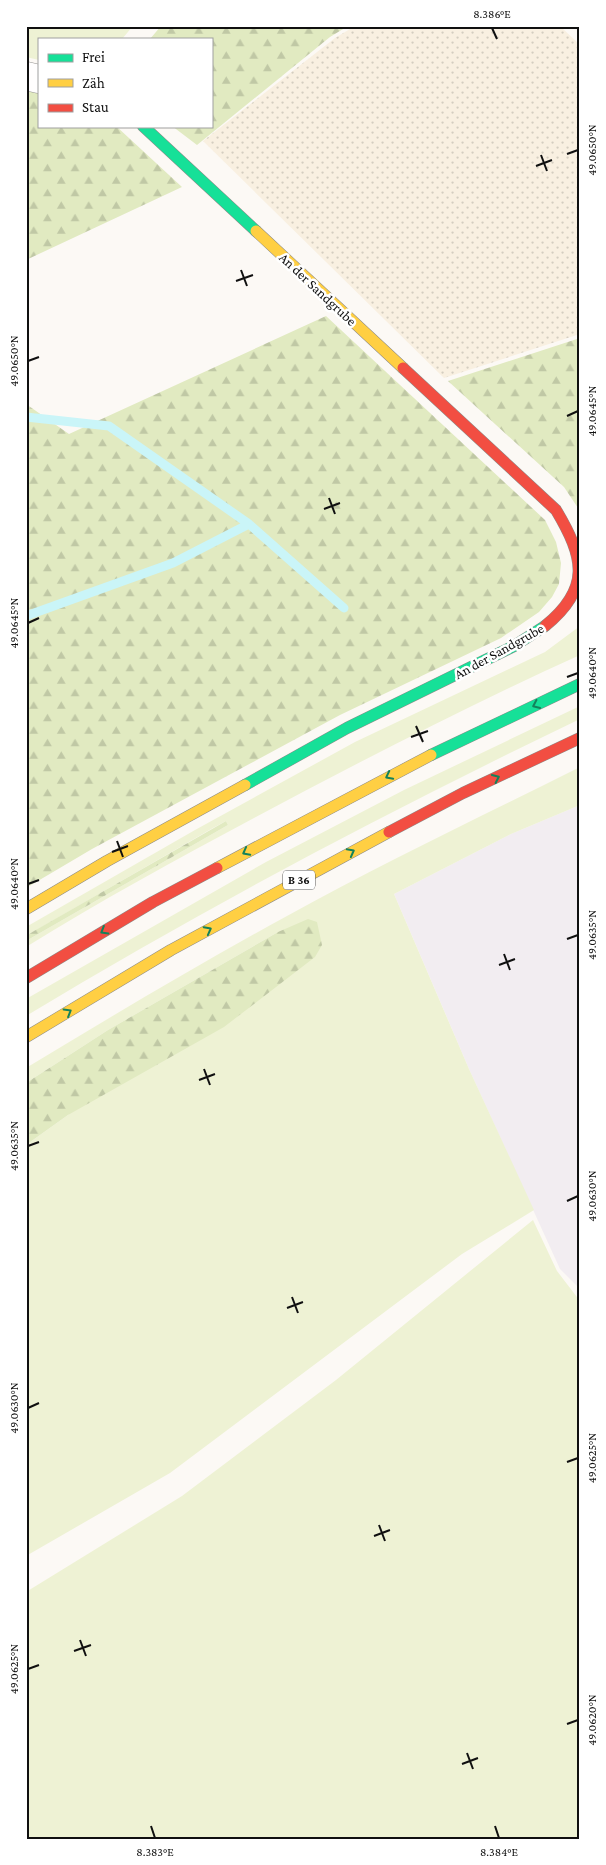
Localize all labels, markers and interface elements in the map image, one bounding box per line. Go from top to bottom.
text: 8.386°E [473,7,511,21]
legend [38,38,212,128]
text: Frei [82,49,105,65]
text: Zäh [82,75,105,91]
text: Stau [82,99,109,115]
text: 49.0650°N [585,124,599,176]
street label: An der Sandgrube [276,249,360,329]
text: 49.0650°N [7,335,21,387]
text: 49.0645°N [585,385,599,436]
text: 49.0645°N [7,597,21,648]
street label: An der Sandgrube [452,620,546,682]
text: 49.0640°N [585,647,599,699]
one-way arrow [532,699,541,709]
one-way arrow [386,770,395,780]
one-way arrow [490,774,499,784]
one-way arrow [242,845,251,855]
one-way arrow [346,848,355,858]
text: 49.0640°N [7,858,21,910]
road number: B 36 [283,870,315,890]
text: 49.0635°N [585,910,599,960]
one-way arrow [101,925,110,935]
one-way arrow [203,926,212,936]
one-way arrow [63,1008,72,1018]
text: 49.0635°N [7,1121,21,1171]
text: 49.0630°N [585,1170,599,1222]
text: 49.0630°N [7,1382,21,1434]
text: 49.0625°N [585,1433,599,1483]
text: 49.0625°N [7,1644,21,1694]
text: 49.0620°N [585,1694,599,1746]
text: 8.383°E [136,1845,174,1859]
text: 8.384°E [480,1845,518,1859]

